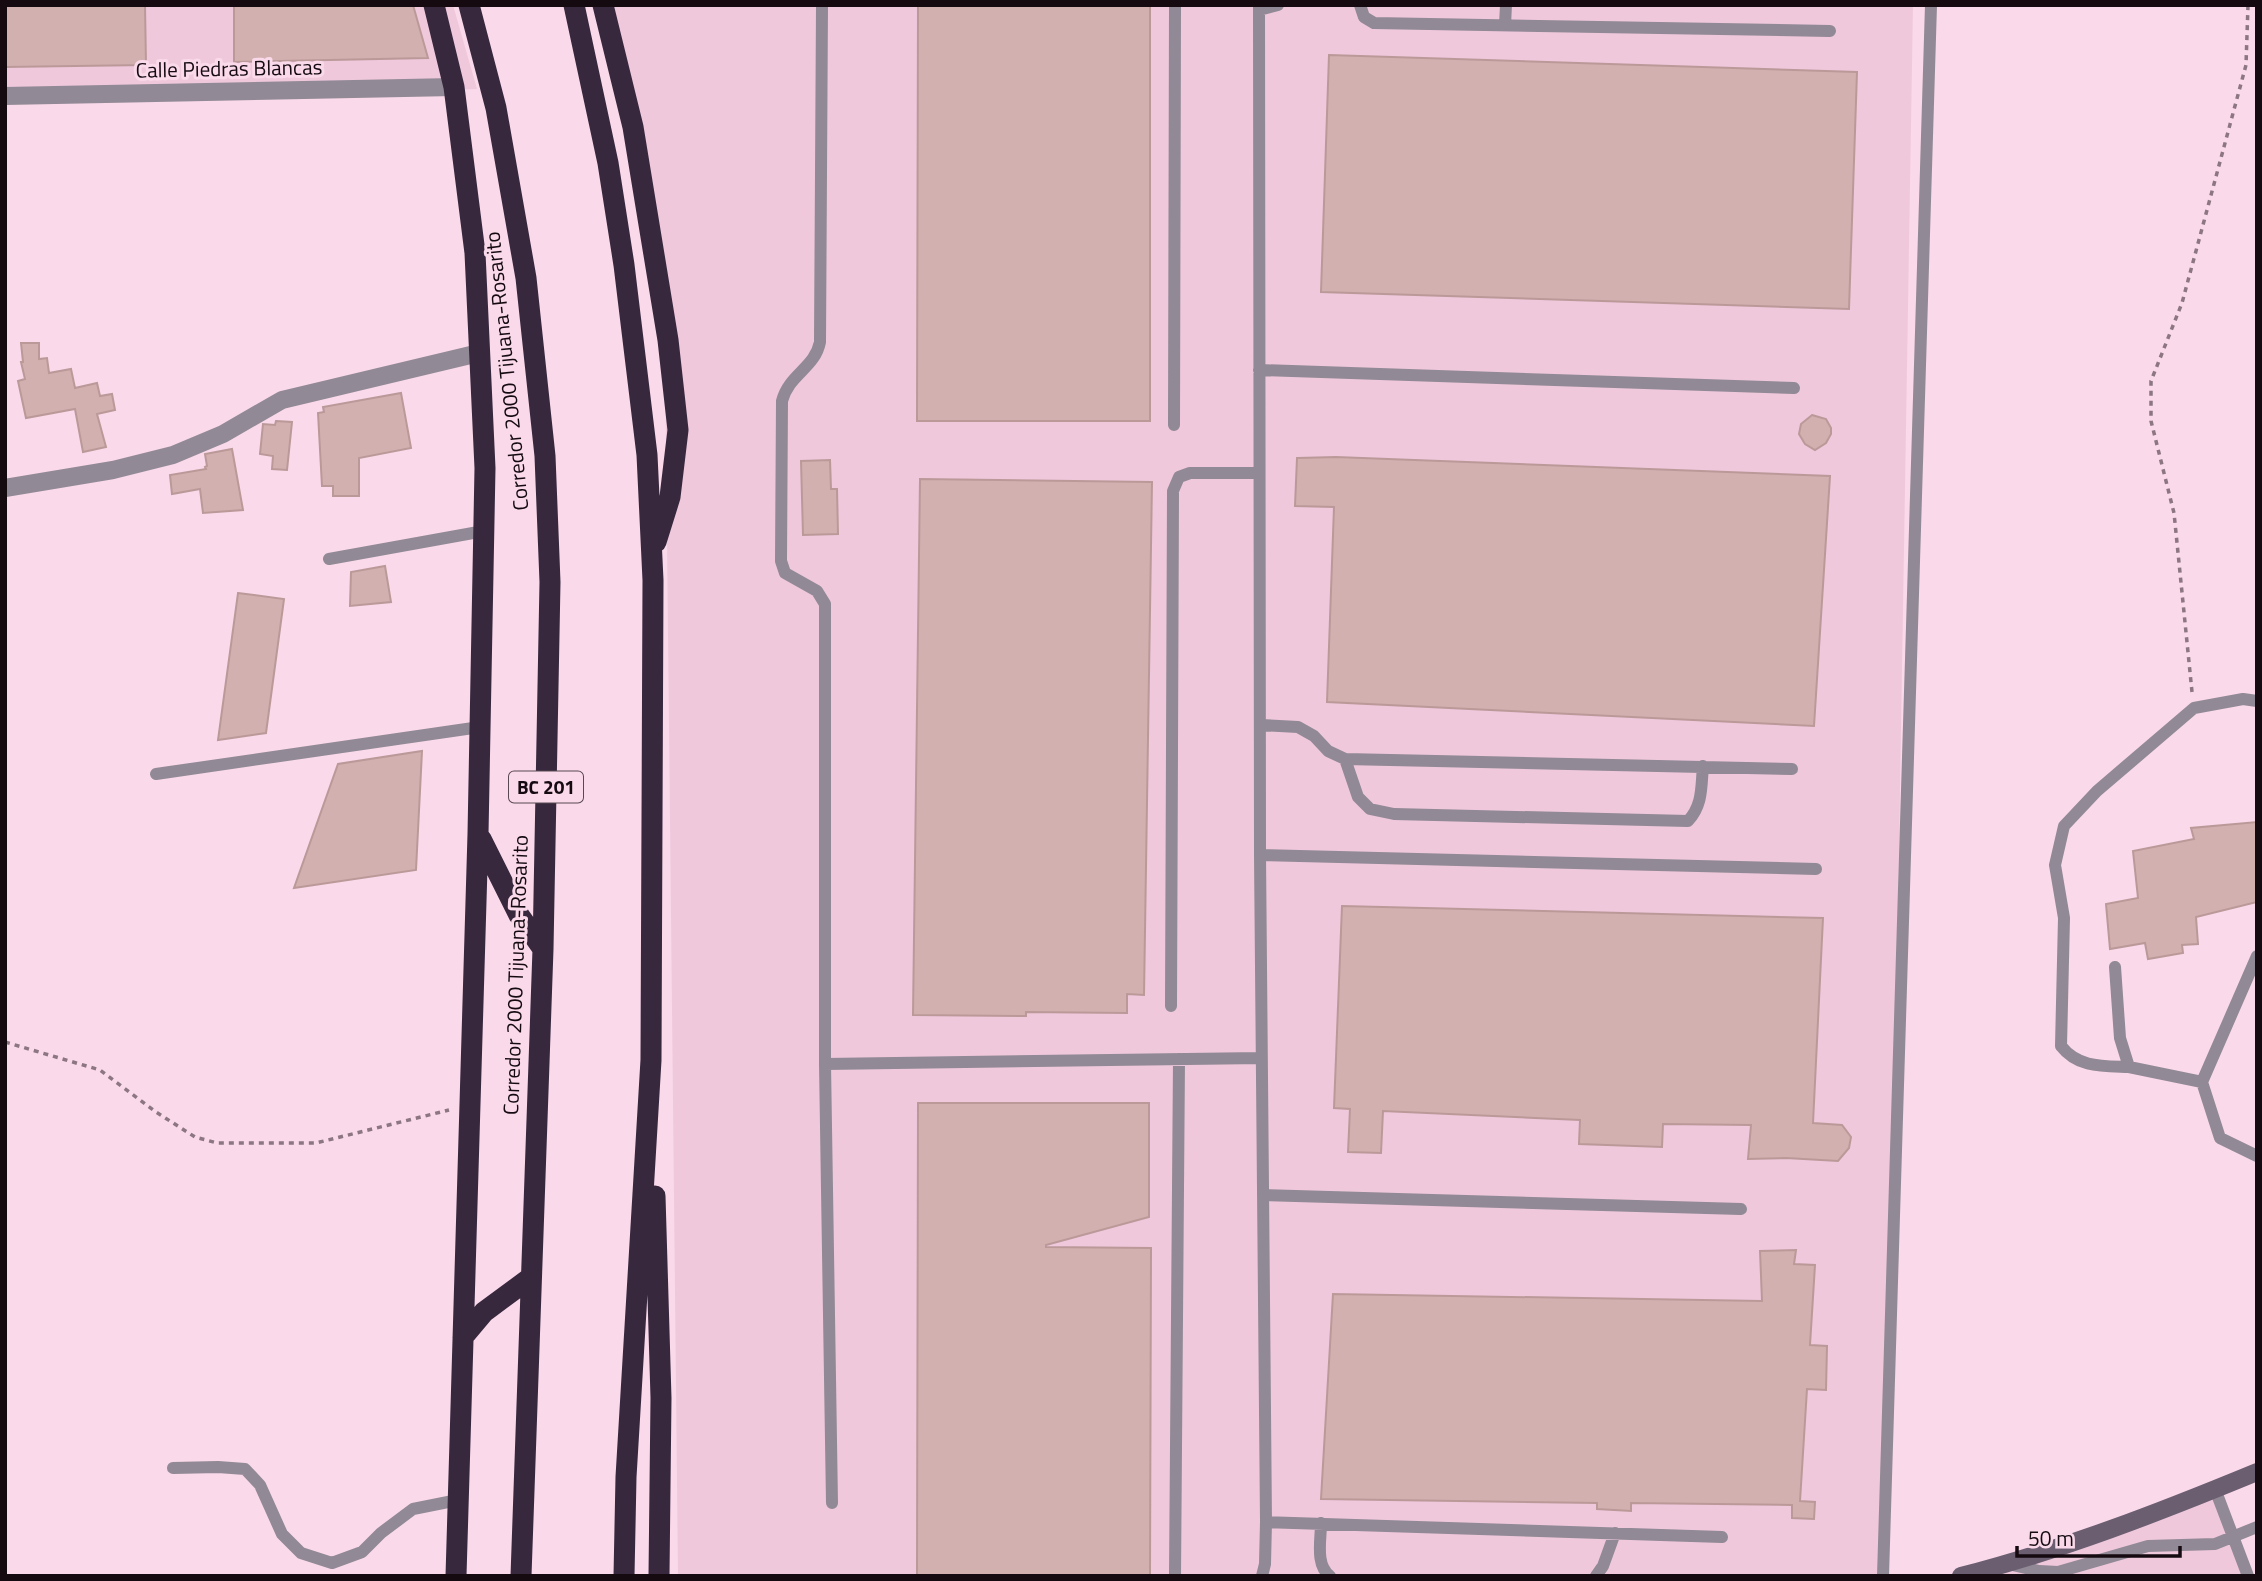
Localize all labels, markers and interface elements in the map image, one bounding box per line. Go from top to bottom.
street label: Calle Piedras Blancas [135,50,323,86]
street label: Corredor 2000 Tijuana-Rosarito [475,230,537,512]
road number: BC 201 [509,772,583,802]
street label: Corredor 2000 Tijuana-Rosarito [494,834,536,1116]
scale bar [2017,1514,2180,1558]
text: 50 m [2028,1522,2074,1554]

